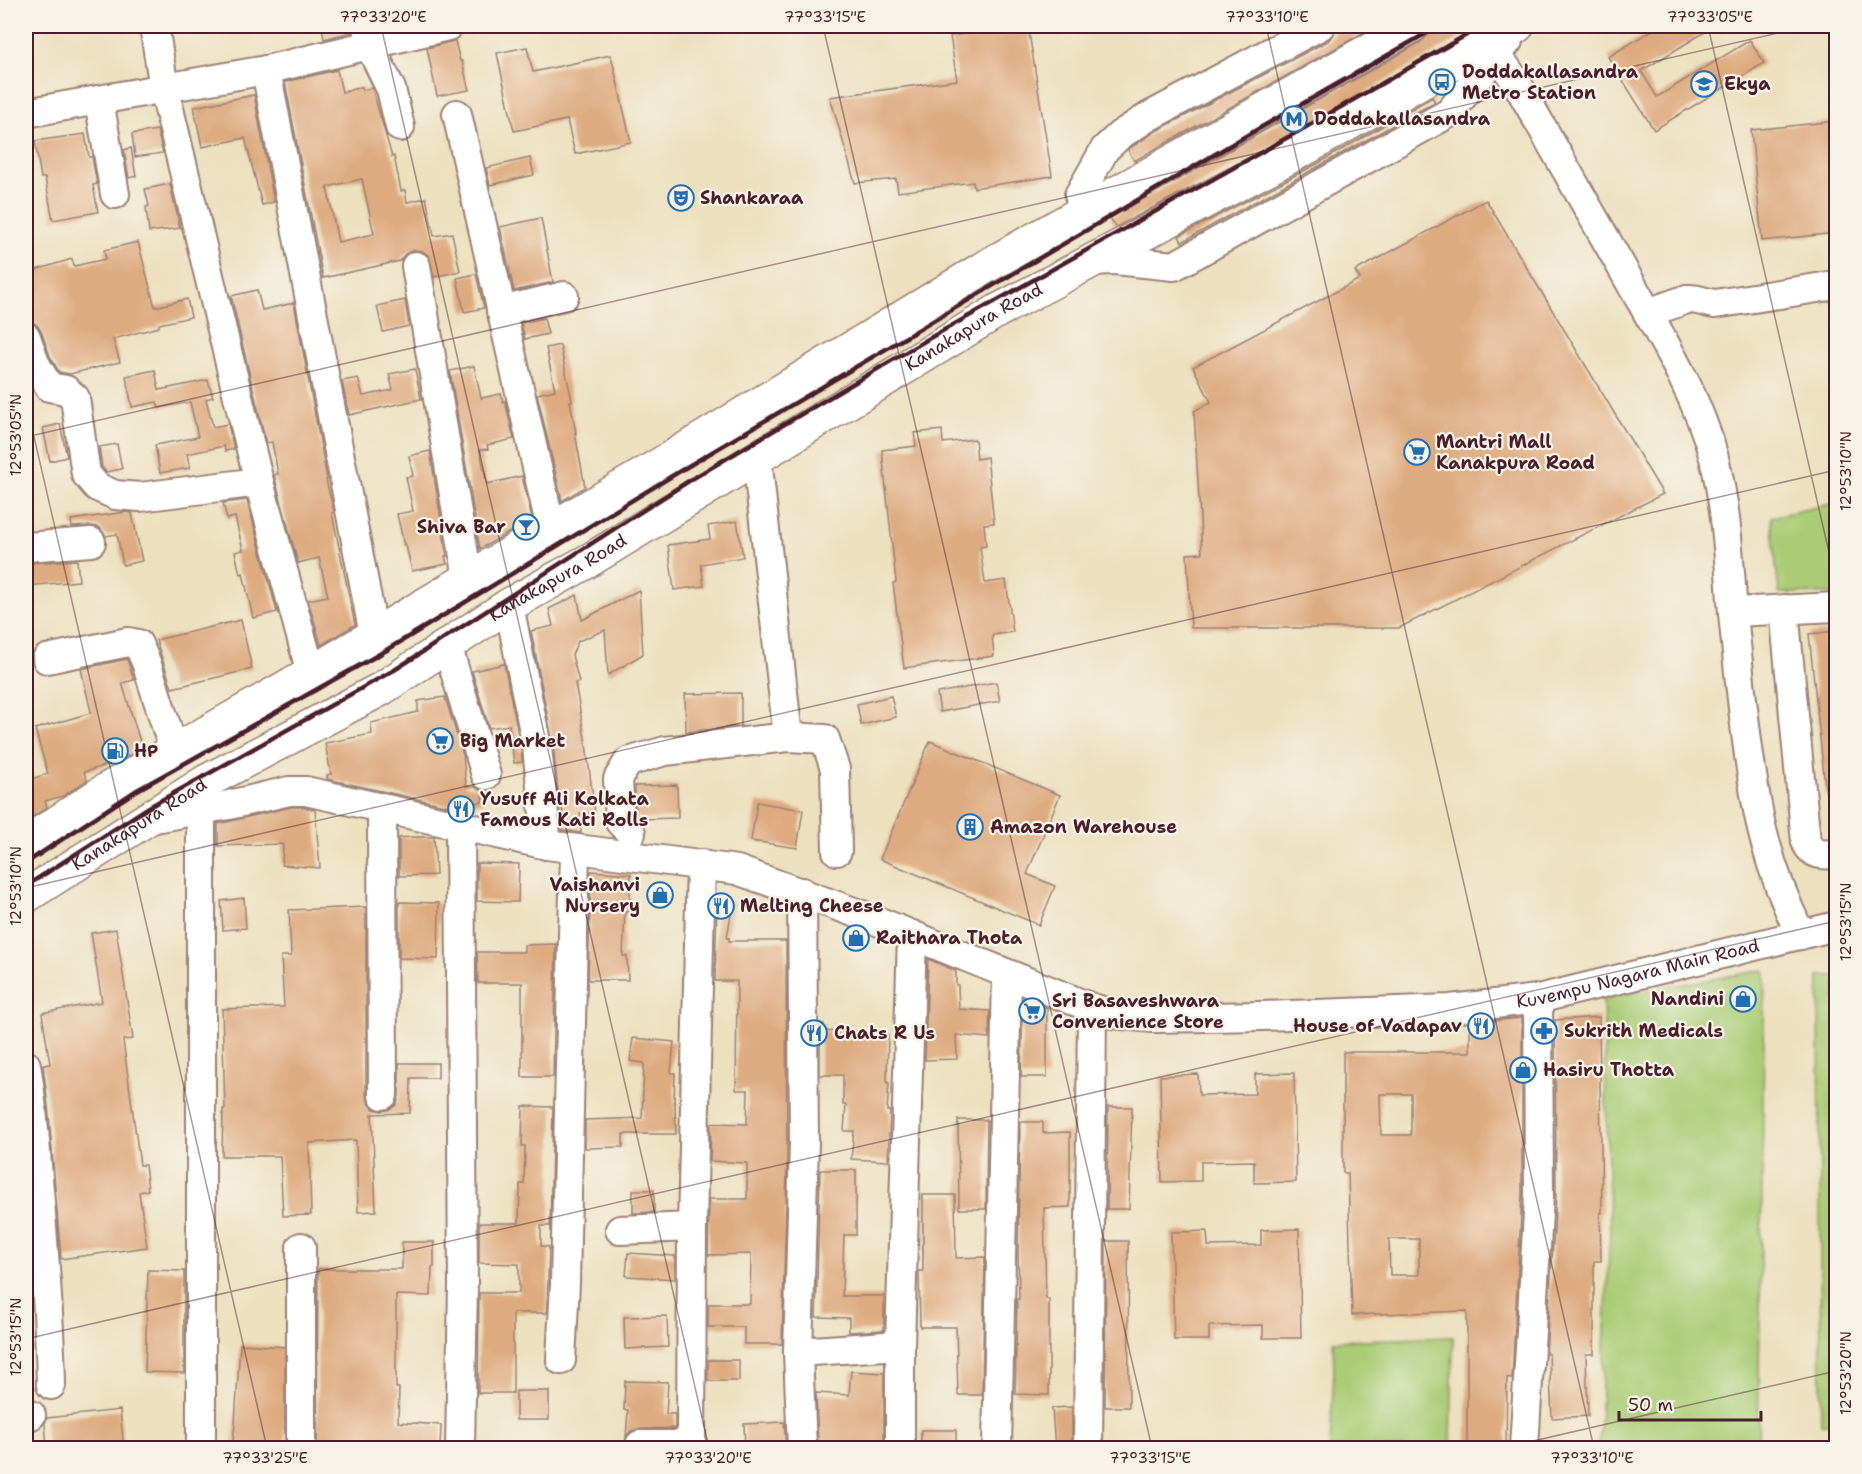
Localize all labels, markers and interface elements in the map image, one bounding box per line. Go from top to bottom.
text: 77°33'20"E [339,7,427,27]
text: 77°33'15"E [784,7,866,27]
text: 77°33'10"E [1225,7,1309,27]
text: 77°33'05"E [1667,7,1753,27]
place label: Doddakallasandra Metro Station [1462,60,1639,105]
bus stop icon: Doddakallasandra Metro Station [1427,67,1457,97]
school or university icon: Ekya [1689,69,1719,99]
place label: Ekya [1724,72,1771,96]
metro station icon: Doddakallasandra [1279,104,1309,134]
place label: Doddakallasandra [1314,107,1491,131]
theatre icon: Shankaraa [666,183,696,213]
place label: Shankaraa [700,186,804,210]
street label: Kanakapura Road [900,277,1047,377]
text: 12°53'05"N [6,394,26,476]
place label: Mantri Mall Kanakpura Road [1436,430,1595,475]
text: 12°53'10"N [1836,431,1856,511]
supermarket icon: Mantri Mall Kanakpura Road [1402,437,1432,467]
bar icon: Shiva Bar [511,512,541,542]
place label: Shiva Bar [417,515,506,539]
street label: Kanakapura Road [484,528,631,627]
supermarket icon: Big Market [425,726,455,756]
place label: Big Market [460,729,565,753]
fuel station icon: HP [100,736,130,766]
place label: HP [134,739,158,763]
street label: Kanakapura Road [67,772,211,876]
place label: Yusuff Ali Kolkata Famous Kati Rolls [480,787,649,832]
restaurant icon: Yusuff Ali Kolkata Famous Kati Rolls [446,794,476,824]
building icon: Amazon Warehouse [955,812,985,842]
place label: Amazon Warehouse [990,815,1177,839]
text: 12°53'10"N [6,846,26,926]
place label: Vaishanvi Nursery [550,873,640,918]
shop icon: Vaishanvi Nursery [645,880,675,910]
text: 12°53'15"N [1836,883,1856,961]
restaurant icon: Melting Cheese [706,891,736,921]
place label: Melting Cheese [740,894,884,918]
shop icon: Raithara Thota [841,923,871,953]
place label: Raithara Thota [876,926,1023,950]
street label: Kuvempu Nagara Main Road [1515,933,1762,1013]
shop icon: Nandini [1728,984,1758,1014]
place label: Nandini [1651,987,1724,1011]
place label: Sri Basaveshwara Convenience Store [1052,989,1224,1034]
supermarket icon: Sri Basaveshwara Convenience Store [1017,996,1047,1026]
restaurant icon: House of Vadapav [1466,1011,1496,1041]
place label: House of Vadapav [1293,1014,1462,1038]
pharmacy icon: Sukrith Medicals [1529,1016,1559,1046]
restaurant icon: Chats R Us [799,1018,829,1048]
place label: Sukrith Medicals [1564,1019,1723,1043]
place label: Chats R Us [834,1021,935,1045]
shop icon: Hasiru Thotta [1508,1055,1538,1085]
place label: Hasiru Thotta [1543,1058,1675,1082]
text: 12°53'15"N [6,1298,26,1376]
text: 12°53'20"N [1836,1331,1856,1415]
scale bar [1619,1384,1762,1422]
text: 50 m [1628,1393,1673,1417]
text: 77°33'25"E [222,1448,308,1468]
text: 77°33'20"E [664,1448,752,1468]
text: 77°33'15"E [1109,1448,1191,1468]
text: 77°33'10"E [1550,1448,1634,1468]

